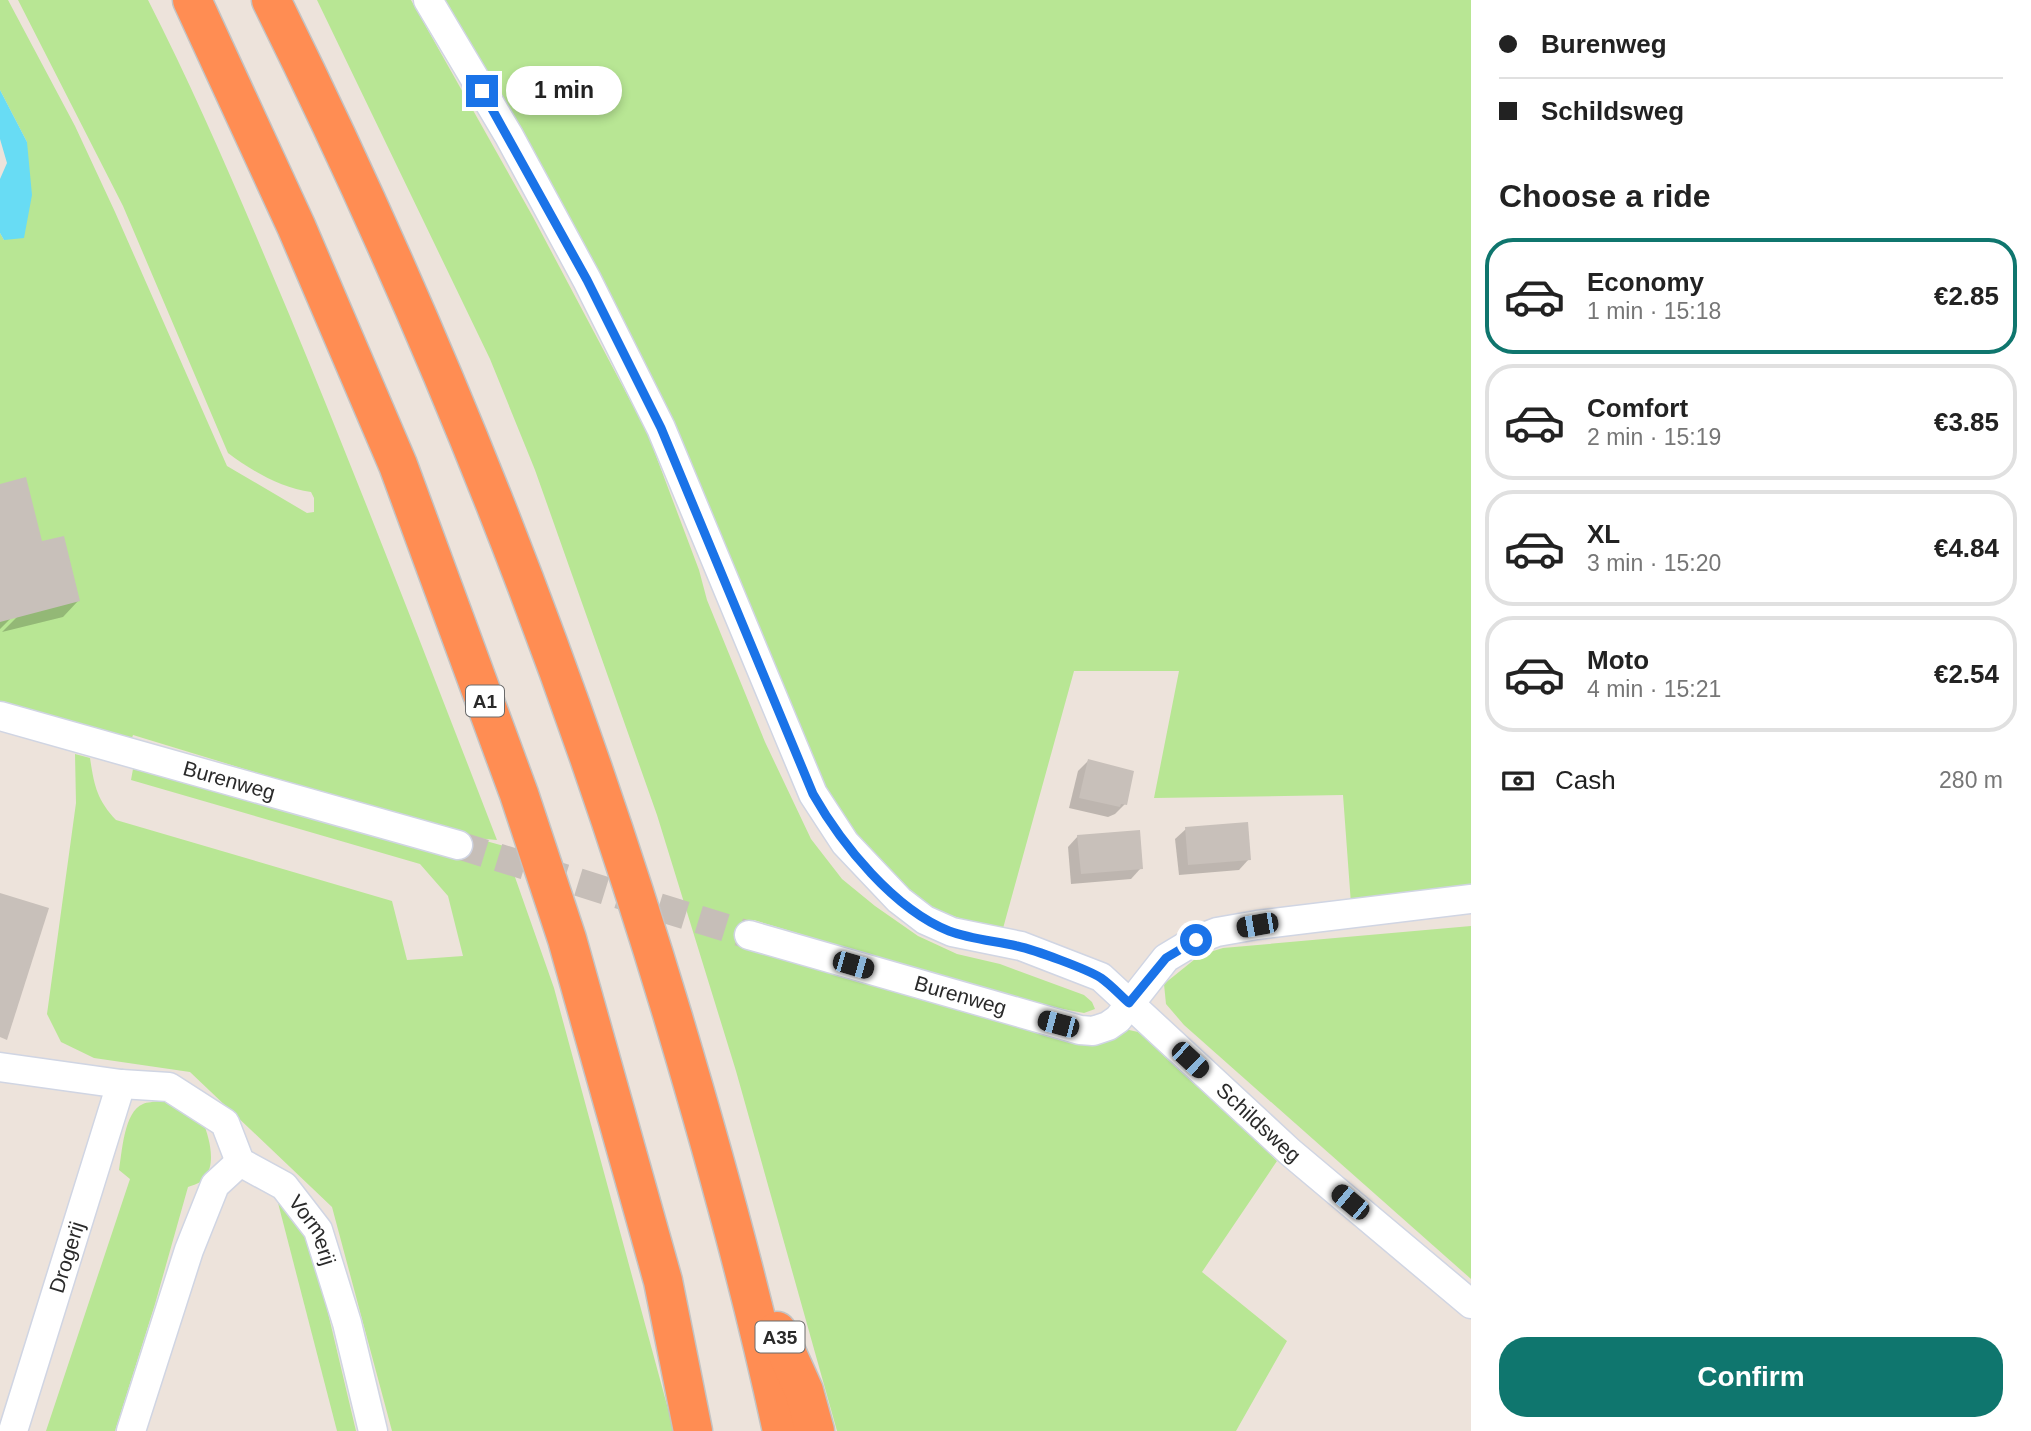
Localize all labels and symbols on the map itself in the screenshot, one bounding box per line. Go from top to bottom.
callout: 1 min [506,66,622,116]
route end [466,75,498,107]
road number: A1 [466,686,504,716]
street label: Burenweg [181,756,278,804]
car [1235,911,1280,939]
route start [1180,924,1212,956]
car [830,949,877,981]
street label: Burenweg [912,971,1009,1019]
car [1035,1008,1082,1040]
car [1168,1038,1213,1082]
street label: Schildsweg [1212,1078,1305,1167]
car [1328,1180,1373,1224]
street label: Vormerij [284,1190,340,1268]
street label: Drogerij [45,1219,89,1296]
road number: A35 [756,1322,804,1352]

